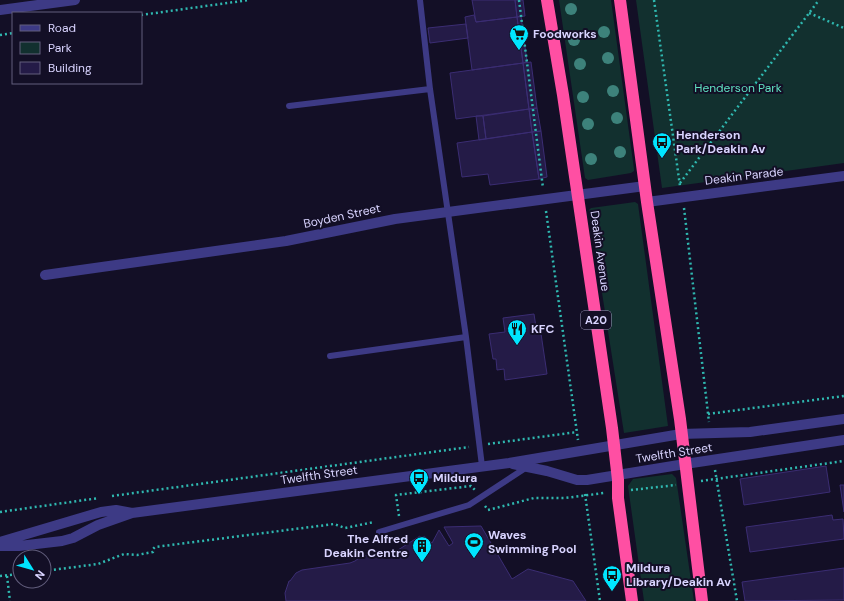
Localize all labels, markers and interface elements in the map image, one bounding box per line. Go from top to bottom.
legend [12,12,142,84]
text: Road [48,20,76,36]
supermarket icon: Foodworks [508,23,530,51]
place label: Foodworks [533,26,597,42]
text: Park [48,40,72,56]
text: Building [48,60,92,76]
park label: Henderson Park [694,80,782,96]
place label: Henderson Park/Deakin Av [676,127,766,157]
bus stop icon: Henderson Park/Deakin Av [651,131,673,159]
street label: Deakin Parade [704,163,784,189]
street label: Boyden Street [302,200,382,232]
street label: Deakin Avenue [586,210,614,293]
road number: A20 [581,311,611,329]
restaurant icon: KFC [506,318,528,346]
place label: KFC [531,321,555,337]
street label: Twelfth Street [635,439,714,467]
street label: Twelfth Street [280,462,359,488]
bus stop icon: Mildura [408,467,430,495]
place label: Mildura [433,470,477,486]
place label: Waves Swimming Pool [488,527,577,557]
place label: The Alfred Deakin Centre [324,531,408,561]
sports icon: Waves Swimming Pool [463,531,485,559]
building icon: The Alfred Deakin Centre [411,535,433,563]
north arrow [12,549,52,589]
place label: Mildura Library/Deakin Av [626,560,731,590]
bus stop icon: Mildura Library/Deakin Av [601,564,623,592]
text: N [32,568,48,582]

